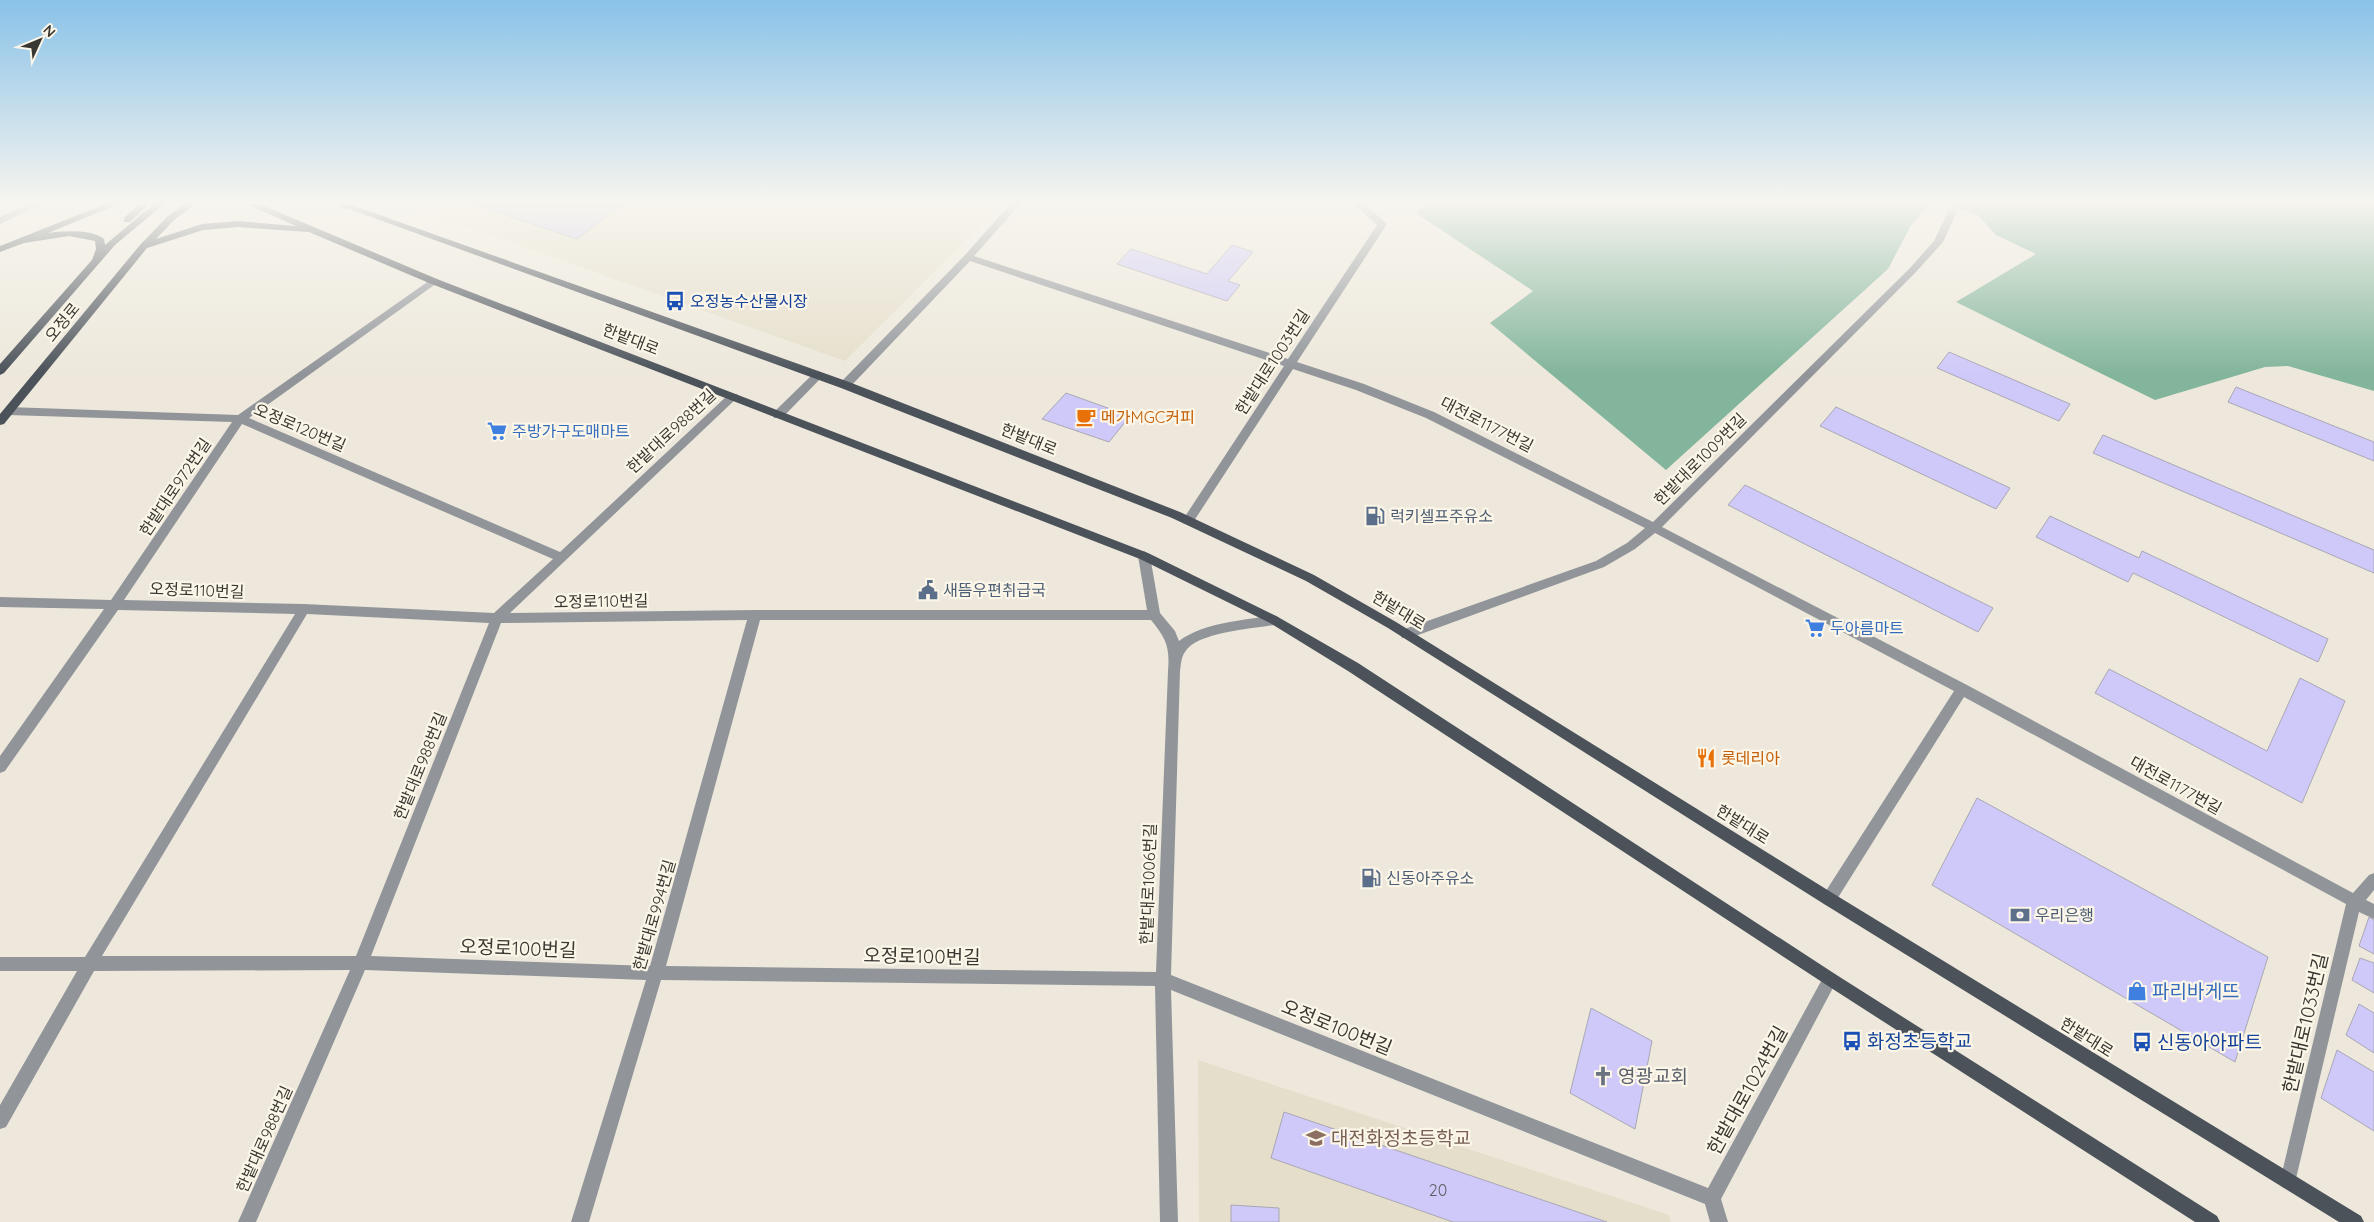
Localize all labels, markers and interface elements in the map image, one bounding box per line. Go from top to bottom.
north arrow [15,15,65,65]
text: N [39,21,59,41]
bus stop icon: 오정농수산물시장 [664,290,686,312]
place label: 오정농수산물시장 [690,291,808,311]
street label: 오정로 [40,298,84,345]
street label: 한밭대로1003번길 [1230,306,1314,418]
street label: 한밭대로 [600,319,662,359]
street label: 한밭대로988번길 [622,385,720,477]
street label: 대전로1177번길 [1437,392,1537,456]
street label: 오정로120번길 [251,399,349,455]
cafe icon: 메가MGC커피 [1075,406,1097,428]
place label: 메가MGC커피 [1101,407,1195,427]
street label: 한밭대로1009번길 [1650,409,1750,509]
street label: 한밭대로 [998,419,1060,459]
supermarket icon: 주방가구도매마트 [486,420,508,442]
place label: 주방가구도매마트 [512,421,630,441]
street label: 한밭대로972번길 [135,434,215,540]
fuel station icon: 럭키셀프주유소 [1364,505,1386,527]
place label: 럭키셀프주유소 [1390,506,1493,526]
street label: 오정로110번길 [149,578,245,602]
public building icon: 새뜸우편취급국 [917,579,939,601]
place label: 새뜸우편취급국 [943,580,1046,600]
street label: 한밭대로 [1369,586,1430,634]
street label: 오정로110번길 [553,590,649,612]
supermarket icon: 두아름마트 [1804,617,1826,639]
place label: 두아름마트 [1830,618,1904,638]
street label: 한밭대로988번길 [389,709,451,823]
restaurant icon: 롯데리아 [1695,747,1717,769]
place label: 롯데리아 [1721,748,1780,768]
street label: 대전로1177번길 [2127,752,2225,818]
street label: 한밭대로 [1713,800,1773,848]
street label: 한밭대로1006번길 [1136,823,1160,945]
street label: 한밭대로994번길 [629,857,679,973]
fuel station icon: 신동아주유소 [1360,867,1382,889]
place label: 신동아주유소 [1386,868,1474,888]
bank icon: 우리은행 [2009,904,2031,926]
place label: 우리은행 [2035,905,2094,925]
street label: 오정로100번길 [459,934,577,962]
street label: 오정로100번길 [863,943,981,969]
street label: 한밭대로1033번길 [2277,951,2333,1095]
place label: 파리바게뜨 [2152,979,2239,1003]
shop icon: 파리바게뜨 [2126,980,2148,1002]
street label: 오정로100번길 [1278,994,1396,1060]
street label: 한밭대로 [2057,1013,2117,1061]
street label: 한밭대로1024번길 [1702,1021,1792,1159]
place label: 화정초등학교 [1867,1029,1972,1053]
bus stop icon: 화정초등학교 [1841,1030,1863,1052]
place label: 신동아아파트 [2157,1030,2262,1054]
bus stop icon: 신동아아파트 [2131,1031,2153,1053]
place label: 영광교회 [1618,1064,1688,1088]
church icon: 영광교회 [1592,1065,1614,1087]
street label: 한밭대로988번길 [232,1083,296,1195]
place label: 대전화정초등학교 [1331,1126,1471,1150]
school or university icon: 대전화정초등학교 [1305,1127,1327,1149]
house number: 20 [1429,1180,1447,1200]

